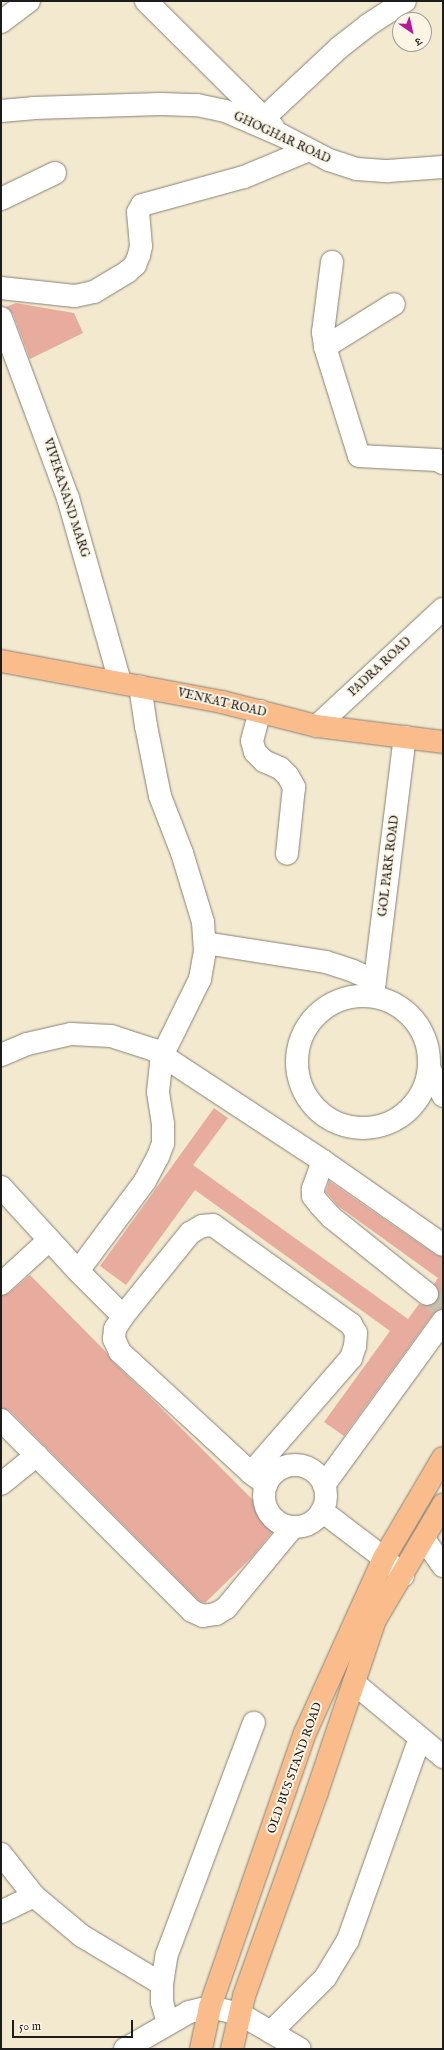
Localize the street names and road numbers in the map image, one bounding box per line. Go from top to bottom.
street label: GHOGHAR ROAD [231,109,333,167]
street label: VIVEKANAND MARG [40,437,92,559]
street label: PADRA ROAD [346,634,414,700]
street label: VENKAT ROAD [176,686,268,720]
street label: GOL PARK ROAD [376,815,402,917]
street label: OLD BUS STAND ROAD [264,1700,326,1836]

